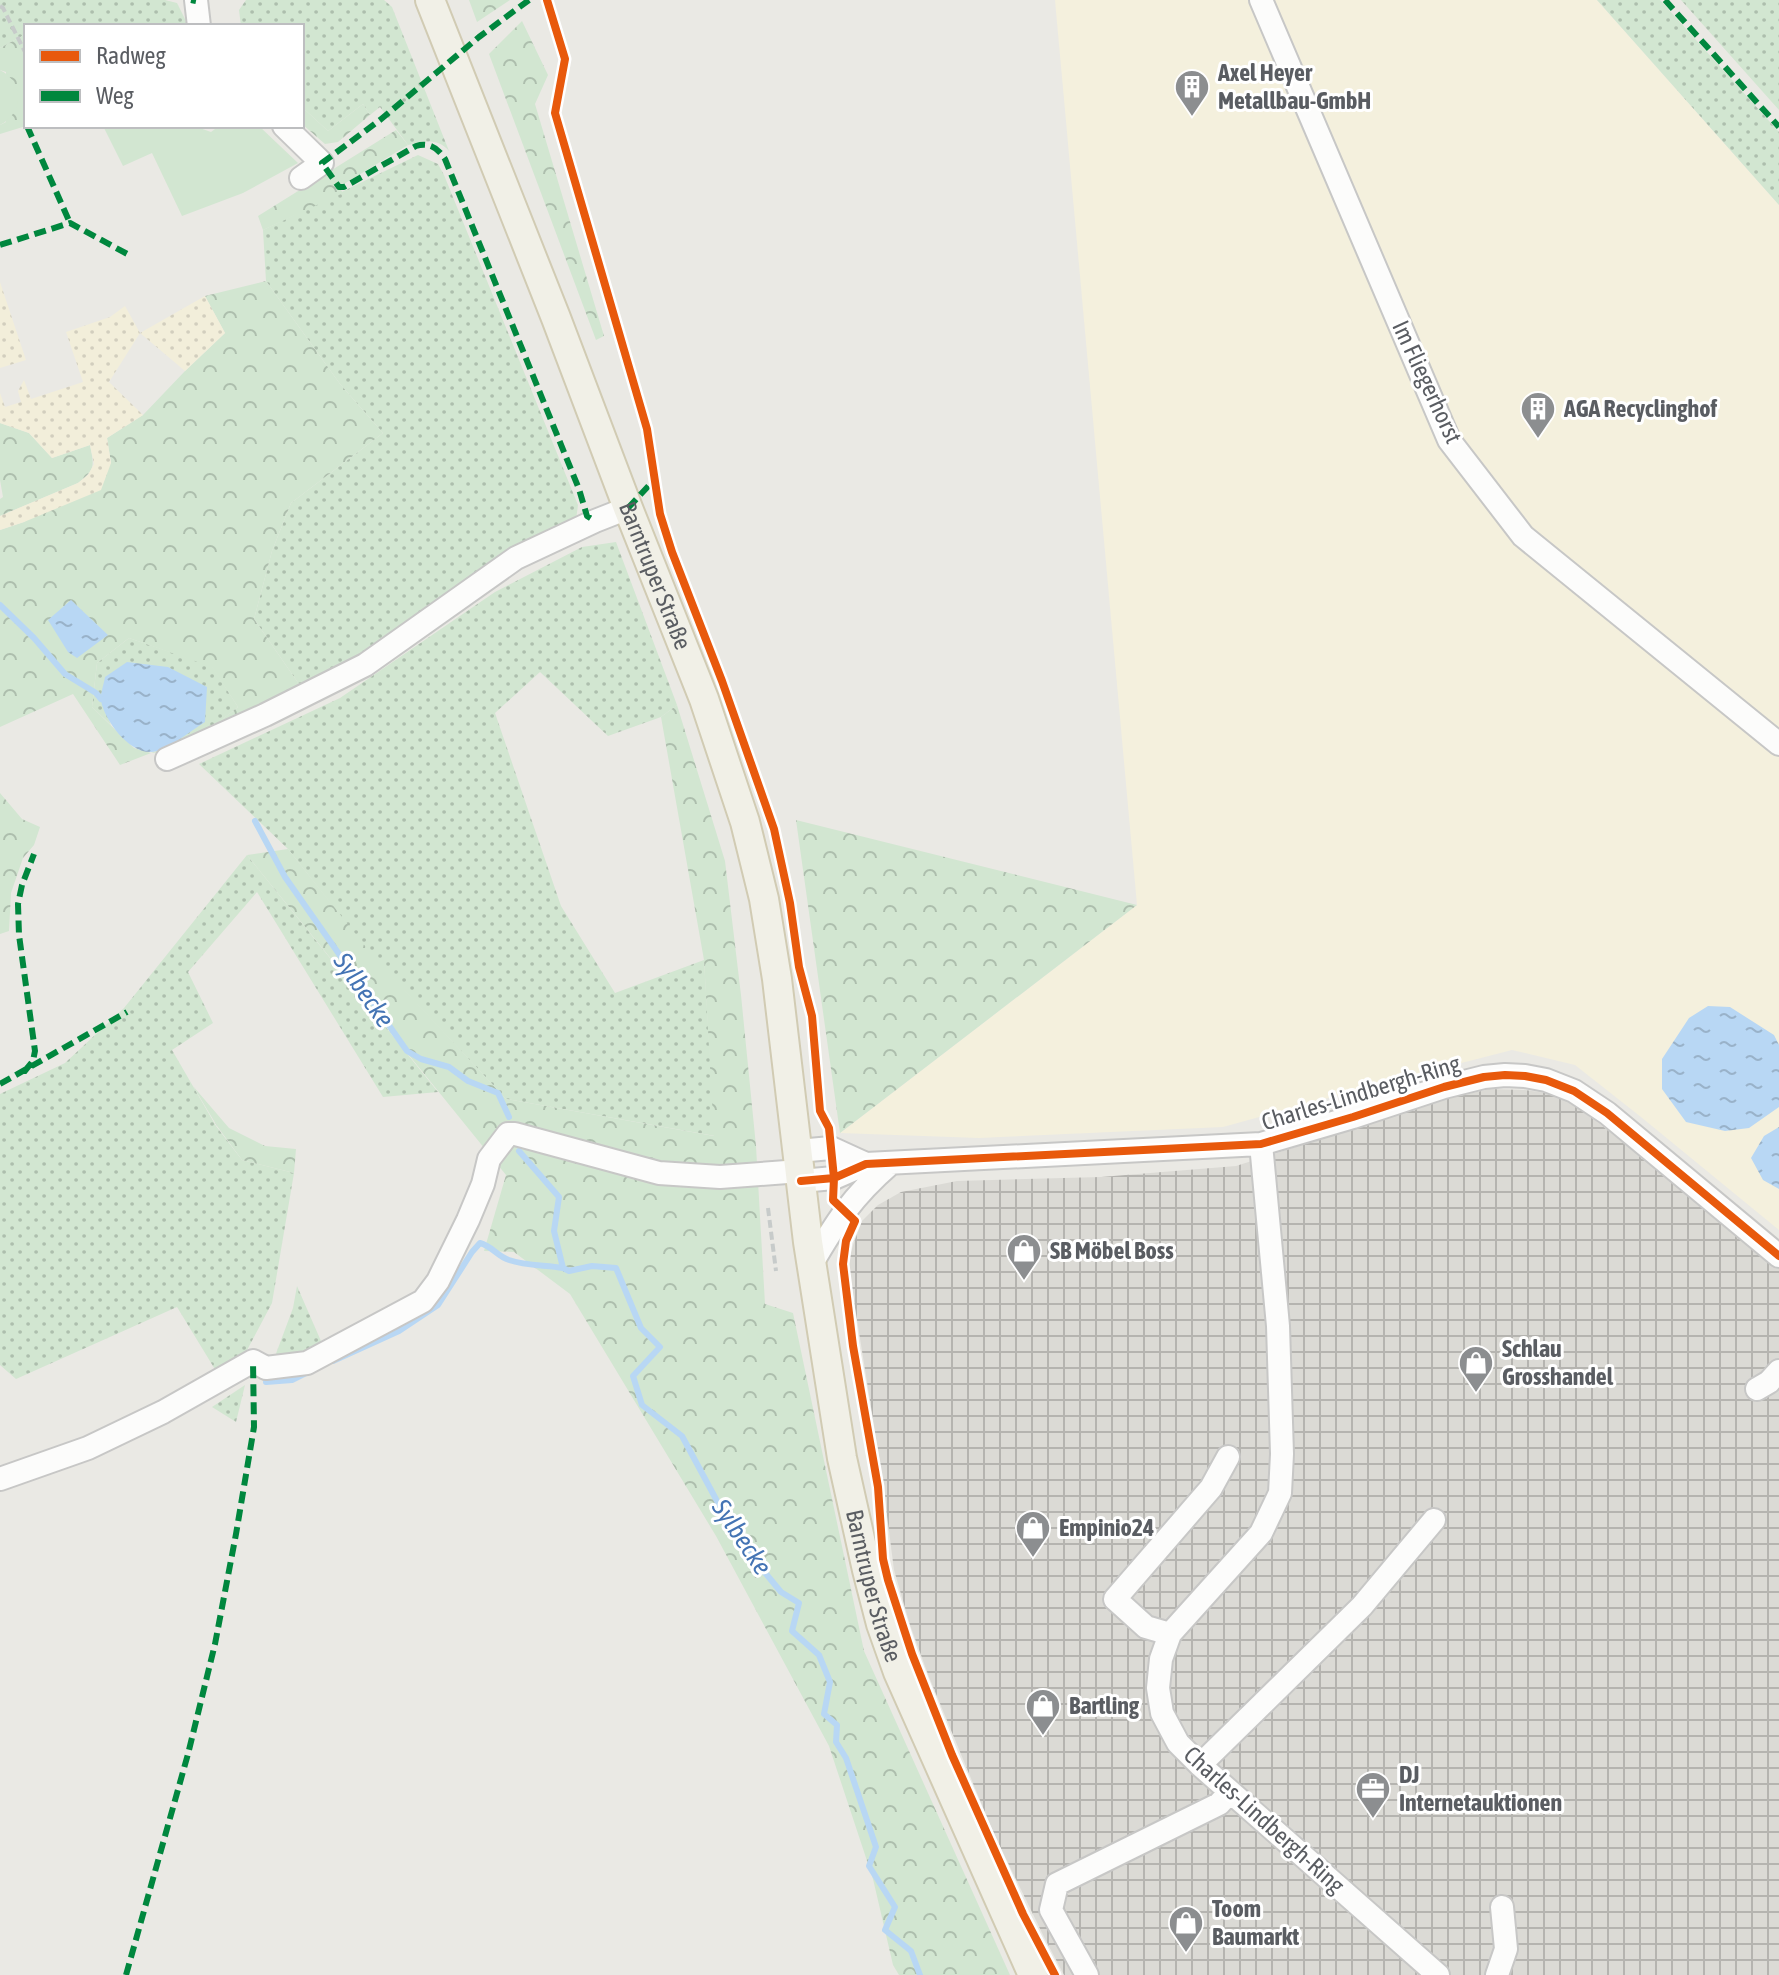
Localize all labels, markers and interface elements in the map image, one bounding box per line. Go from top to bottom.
legend [24,24,304,128]
text: Radweg [96,42,167,69]
place label: Axel Heyer Metallbau-GmbH [1217,59,1371,114]
building icon: Axel Heyer Metallbau-GmbH [1173,68,1211,118]
text: Weg [96,82,135,109]
street label: Im Fliegerhorst [1387,316,1468,448]
building icon: AGA Recyclinghof [1519,390,1557,440]
place label: AGA Recyclinghof [1563,395,1717,422]
street label: Barntruper Straße [614,498,697,653]
water label: Sylbecke [327,946,400,1033]
street label: Charles-Lindbergh-Ring [1258,1049,1464,1136]
shop icon: SB Möbel Boss [1005,1232,1043,1282]
place label: SB Möbel Boss [1050,1237,1174,1264]
place label: Schlau Grosshandel [1502,1335,1614,1390]
shop icon: Schlau Grosshandel [1457,1344,1495,1394]
water label: Sylbecke [705,1493,778,1580]
street label: Barntruper Straße [841,1507,907,1666]
shop icon: Empinio24 [1014,1509,1052,1559]
place label: Empinio24 [1059,1514,1154,1541]
shop icon: Bartling [1024,1687,1062,1737]
place label: Bartling [1069,1692,1140,1719]
street label: Charles-Lindbergh-Ring [1179,1741,1350,1899]
place label: DJ Internetauktionen [1399,1761,1562,1816]
office icon: DJ Internetauktionen [1354,1770,1392,1820]
place label: Toom Baumarkt [1212,1895,1299,1950]
shop icon: Toom Baumarkt [1167,1904,1205,1954]

